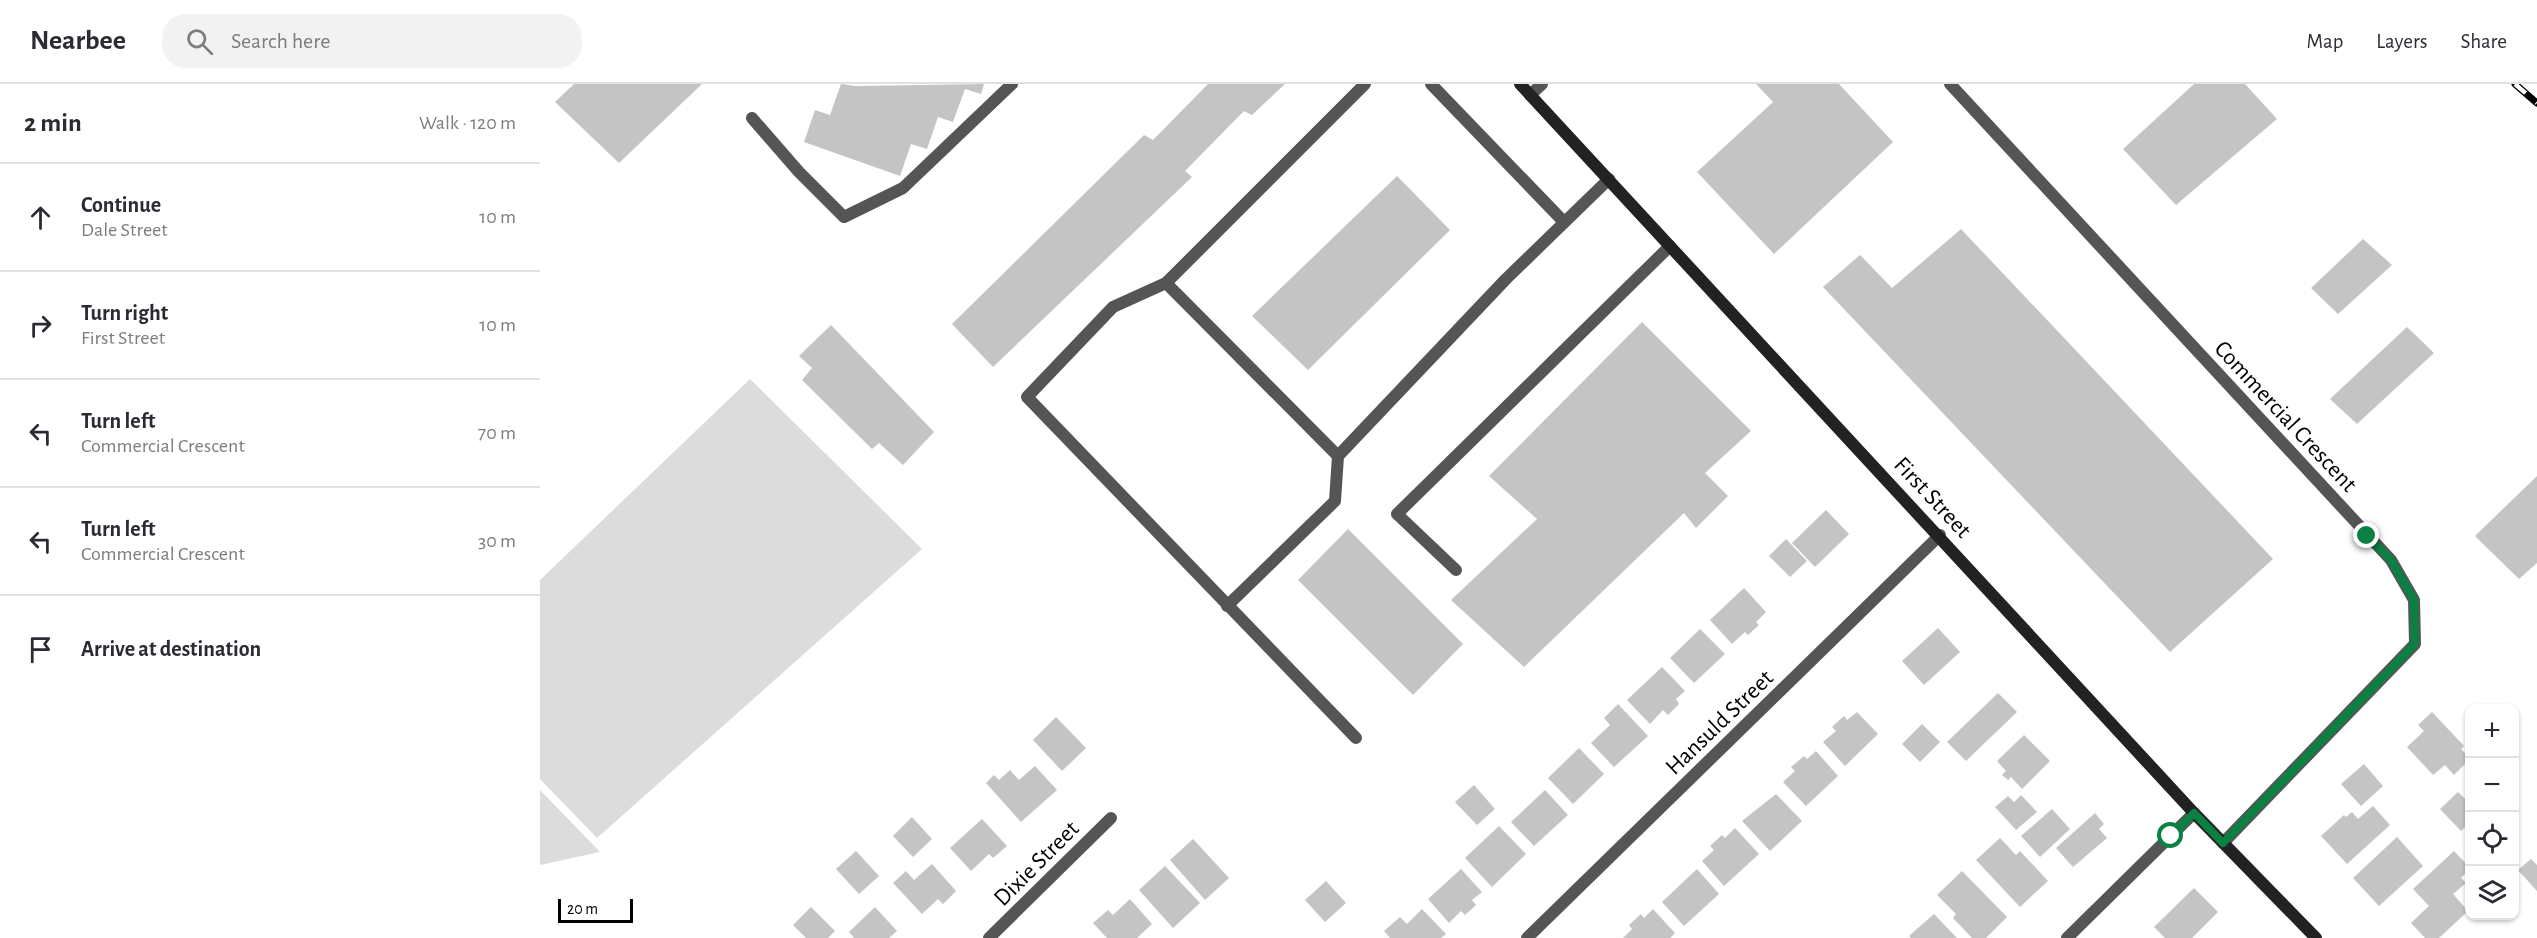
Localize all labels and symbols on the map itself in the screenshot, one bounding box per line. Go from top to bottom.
street label: Commercial Crescent [2209,337,2361,497]
street label: First Street [1889,453,1976,543]
route end [2353,522,2379,548]
street label: Hansuld Street [1661,666,1778,780]
street label: Dixie Street [990,816,1084,911]
route start [2157,822,2183,848]
scale bar [558,896,633,924]

